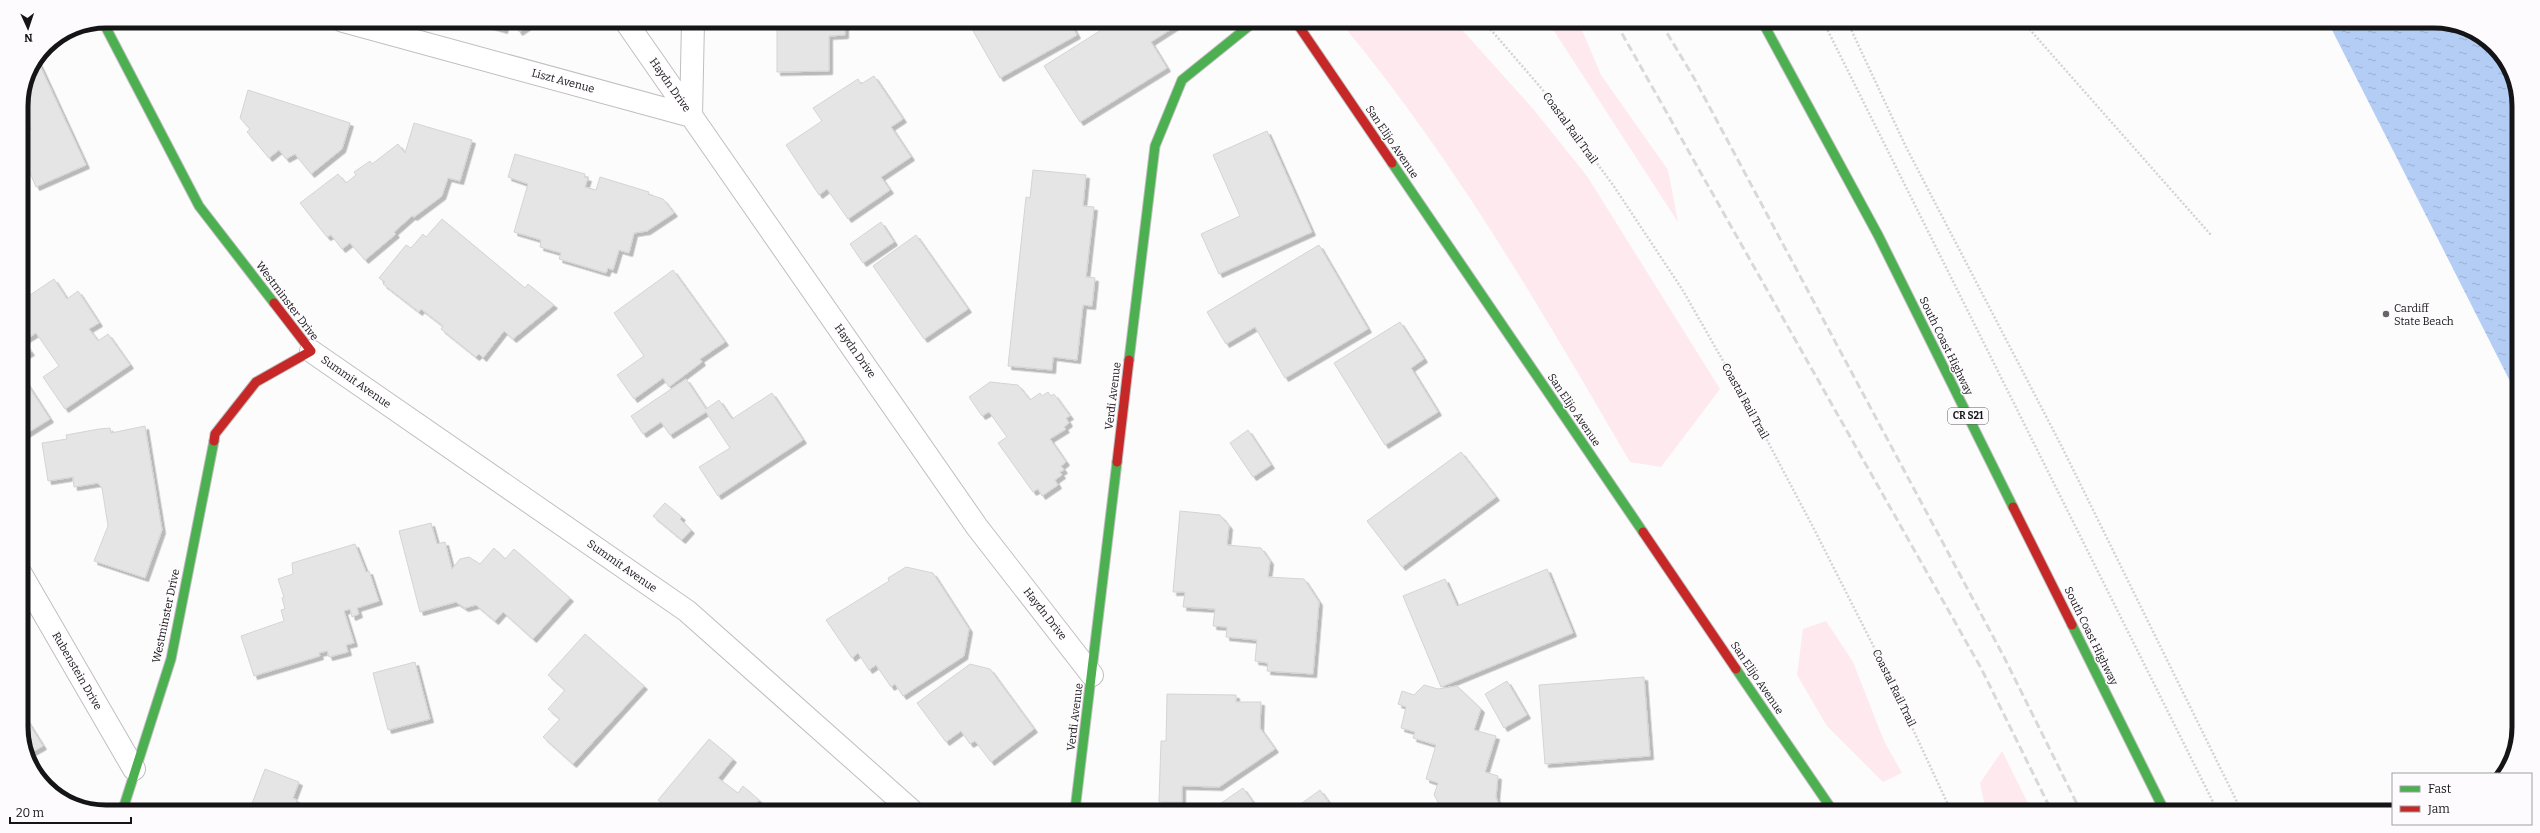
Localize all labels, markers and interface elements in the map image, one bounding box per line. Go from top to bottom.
north arrow [8,8,48,48]
text: N [23,31,33,44]
street label: Haydn Drive [647,56,693,114]
street label: Liszt Avenue [530,66,596,96]
street label: Coastal Rail Trail [1540,90,1600,166]
street label: San Elijo Avenue [1363,103,1421,181]
street label: Westminster Drive [253,259,321,343]
street label: South Coast Highway [1917,295,1976,397]
place label: Cardiff State Beach [2394,302,2454,328]
marker: Cardiff State Beach [2381,309,2391,319]
street label: Haydn Drive [832,322,878,380]
street label: Summit Avenue [319,353,393,411]
street label: Verdi Avenue [1102,361,1124,431]
street label: Coastal Rail Trail [1719,361,1771,441]
street label: San Elijo Avenue [1545,371,1603,449]
road number: CR S21 [1948,408,1988,424]
street label: Summit Avenue [585,537,659,595]
street label: Westminster Drive [150,568,182,664]
street label: Haydn Drive [1021,585,1069,643]
street label: South Coast Highway [2062,585,2121,687]
street label: Rubenstein Drive [49,630,105,712]
street label: San Elijo Avenue [1728,639,1786,717]
street label: Coastal Rail Trail [1870,647,1918,729]
street label: Verdi Avenue [1064,682,1086,752]
legend [2392,773,2532,825]
text: Fast [2428,782,2452,796]
scale bar [10,799,131,825]
text: Jam [2427,802,2450,816]
text: 20 m [16,806,45,820]

